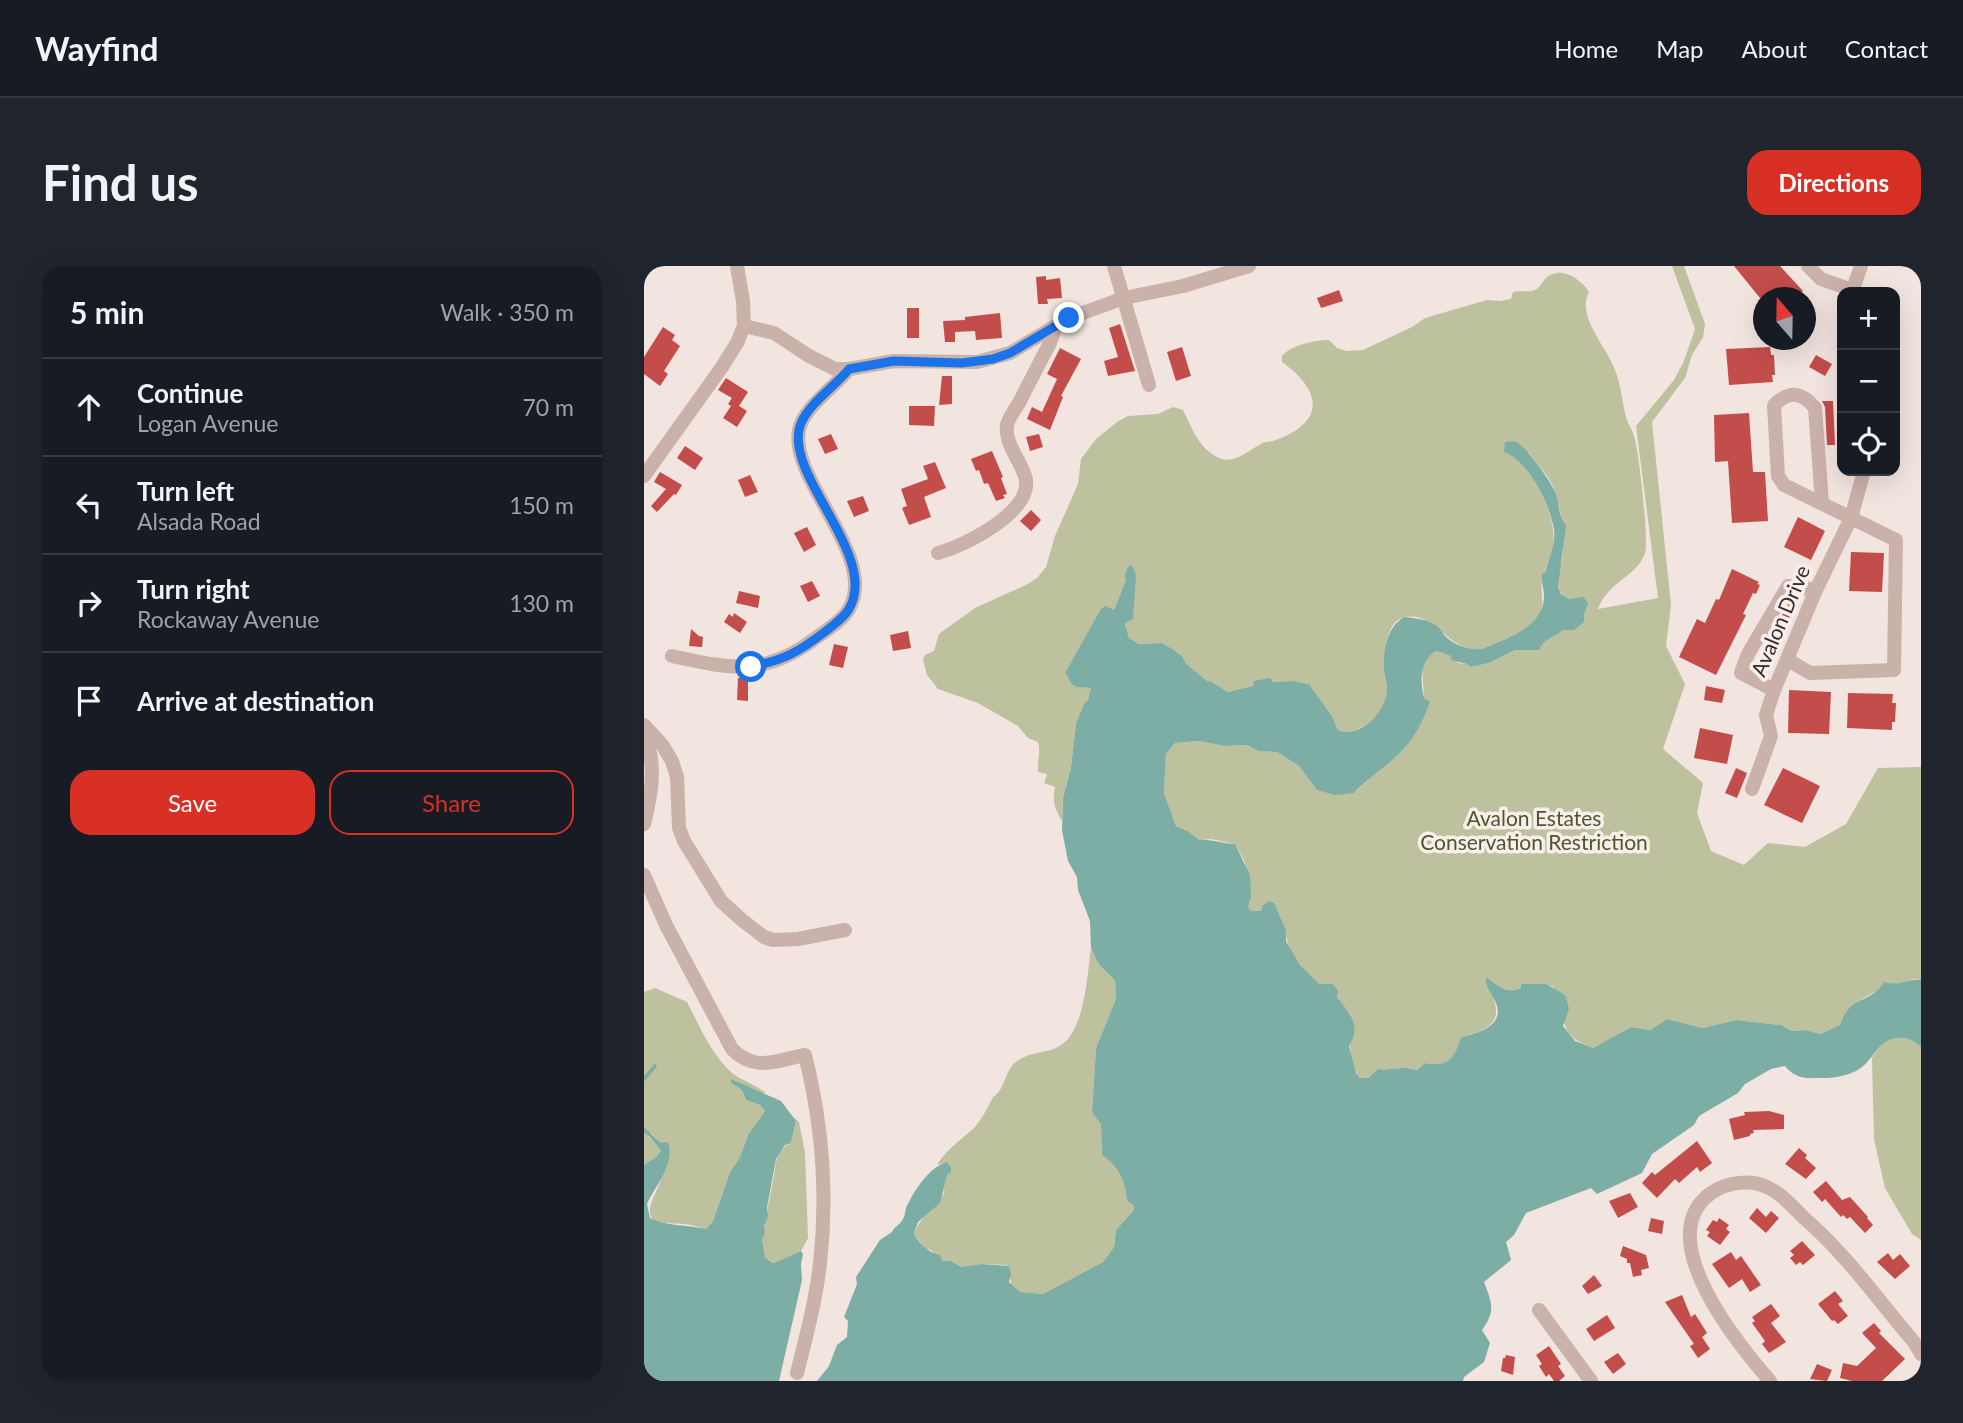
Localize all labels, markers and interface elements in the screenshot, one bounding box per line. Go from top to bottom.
text: Wayfind [35,28,159,68]
text: Home [1554,34,1618,63]
text: Map [1656,34,1704,63]
text: About [1742,34,1807,63]
text: Contact [1845,34,1928,63]
button: Directions [1747,150,1921,215]
text: Find us [42,153,199,211]
north arrow [1753,287,1816,350]
map controls [1837,287,1900,476]
button: + [1837,287,1900,350]
text: 5 min [70,294,144,330]
text: Walk · 350 m [440,298,574,326]
route end [1053,302,1084,333]
button: − [1837,350,1900,413]
text: Continue [137,377,243,409]
icon: ahead [70,388,108,426]
text: 70 m [523,393,574,421]
text: Logan Avenue [137,409,278,437]
button: locate [1837,413,1900,476]
text: Turn left [137,475,234,507]
icon: left [70,486,108,524]
text: 150 m [509,491,574,519]
text: Alsada Road [137,507,261,535]
street label: Avalon Drive [1745,561,1814,680]
text: Turn right [137,573,250,605]
icon: right [70,584,108,622]
text: 130 m [509,589,574,617]
text: Rockaway Avenue [137,605,319,633]
route start [735,651,766,682]
icon: arrive [70,682,108,720]
text: Arrive at destination [137,685,374,717]
button: Save [70,770,315,835]
button: Share [329,770,574,835]
park label: Avalon Estates Conservation Restriction [1420,805,1648,854]

